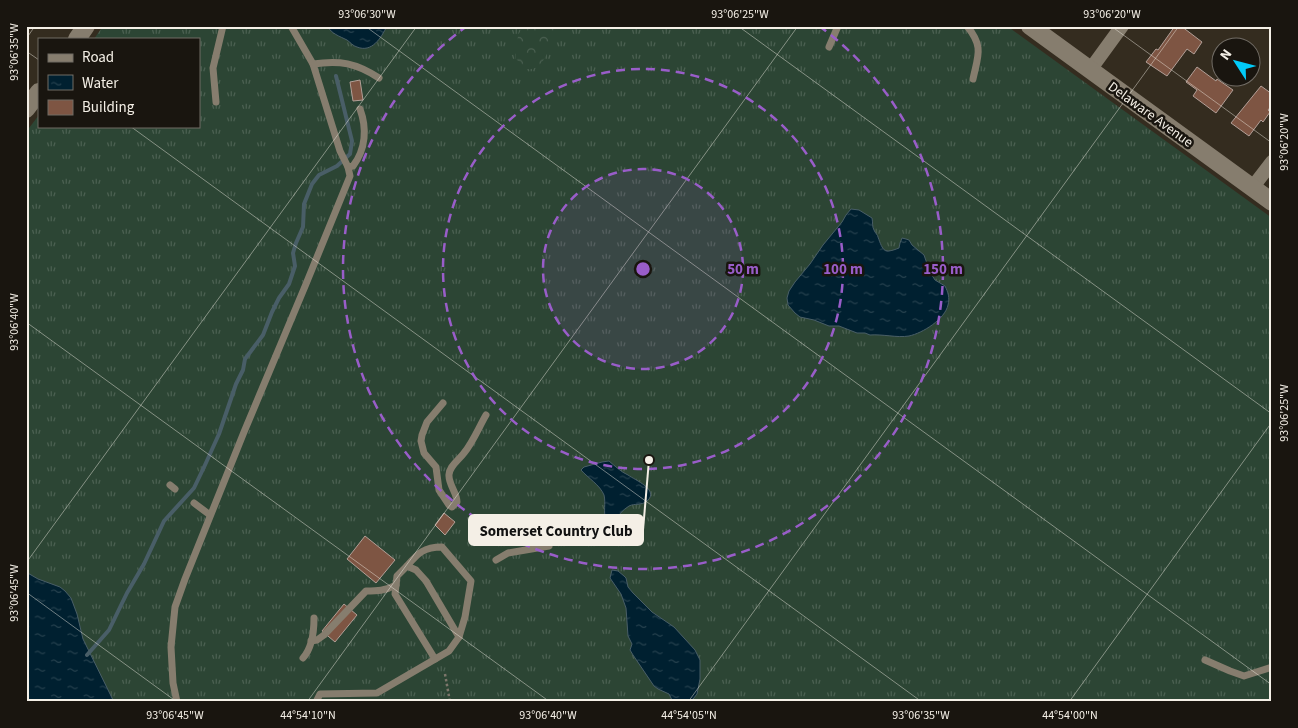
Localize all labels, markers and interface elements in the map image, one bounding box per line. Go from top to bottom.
text: 93°06'30"W [338,6,396,23]
text: 93°06'25"W [711,6,769,23]
text: 93°06'20"W [1083,6,1141,23]
text: 93°06'35"W [6,23,23,81]
legend [38,38,200,128]
north arrow [1210,38,1260,88]
text: N [1215,45,1237,65]
text: Road [82,47,114,68]
text: Water [82,73,119,94]
street label: Delaware Avenue [1104,77,1197,153]
text: Building [82,97,135,118]
text: 93°06'20"W [1276,113,1293,171]
text: 50 m [727,259,759,280]
text: 100 m [823,259,863,280]
text: 150 m [923,259,963,280]
centre of rings [634,260,652,278]
text: 93°06'40"W [6,293,23,351]
text: 93°06'25"W [1276,384,1293,442]
callout: Somerset Country Club [469,515,643,545]
text: Somerset Country Club [479,521,633,542]
text: 93°06'45"W [6,564,23,622]
text: 93°06'45"W [146,707,204,724]
text: 44°54'10"N [280,707,336,724]
text: 93°06'40"W [519,707,577,724]
text: 44°54'05"N [661,707,717,724]
text: 93°06'35"W [892,707,950,724]
text: 44°54'00"N [1042,707,1098,724]

